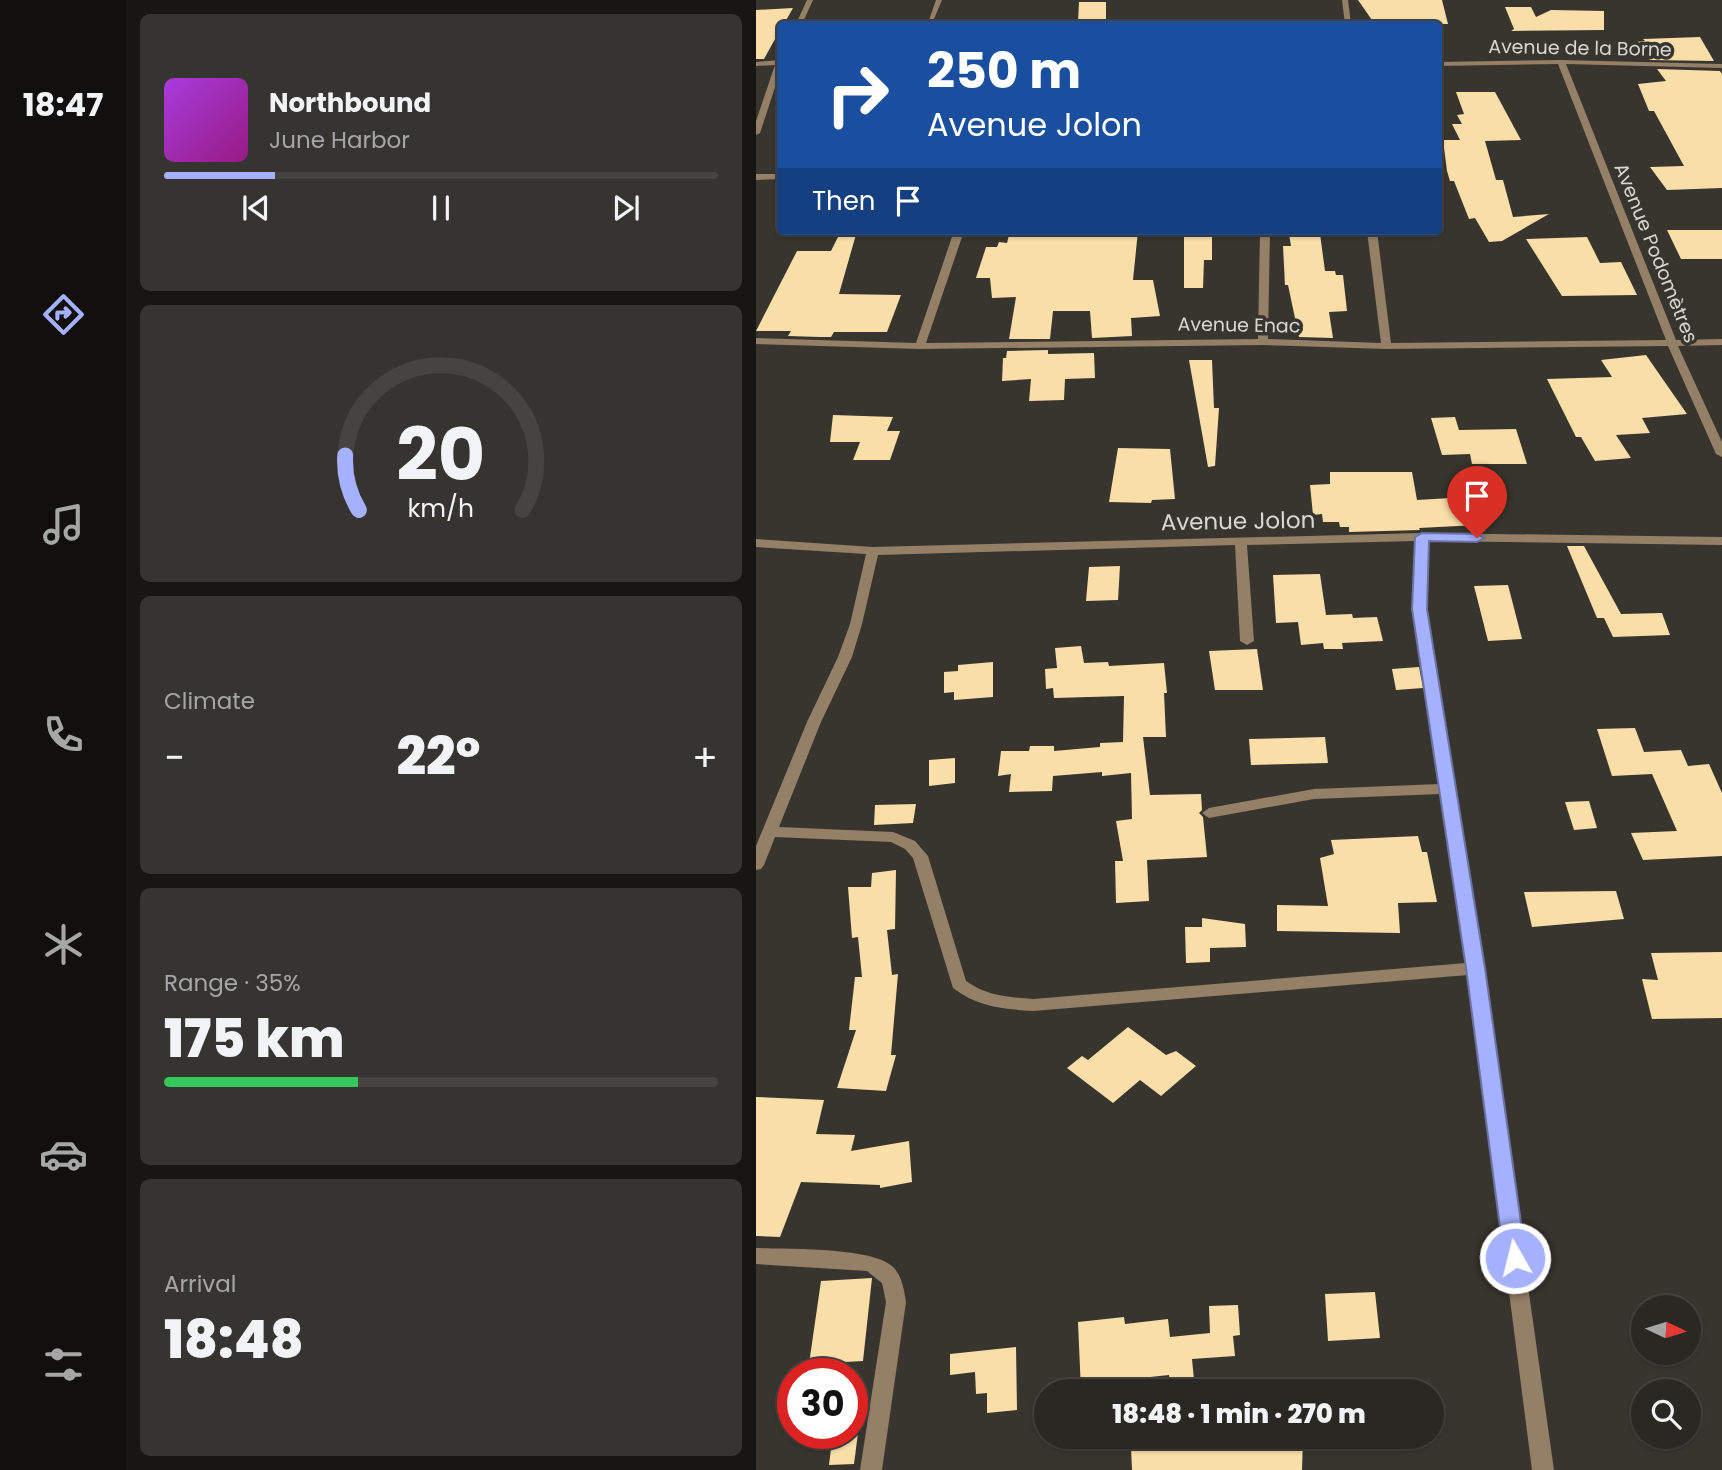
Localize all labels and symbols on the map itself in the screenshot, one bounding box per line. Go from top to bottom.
street label: Avenue de la Borne [1488,33,1672,63]
street label: Avenue Podomètres [1608,159,1704,347]
street label: Avenue Enac [1177,310,1301,340]
pin [1447,466,1507,538]
street label: Avenue Jolon [1160,504,1316,538]
position arrow [1478,1221,1552,1295]
north arrow [1631,1295,1701,1365]
speed limit sign: 30 [777,1358,868,1449]

